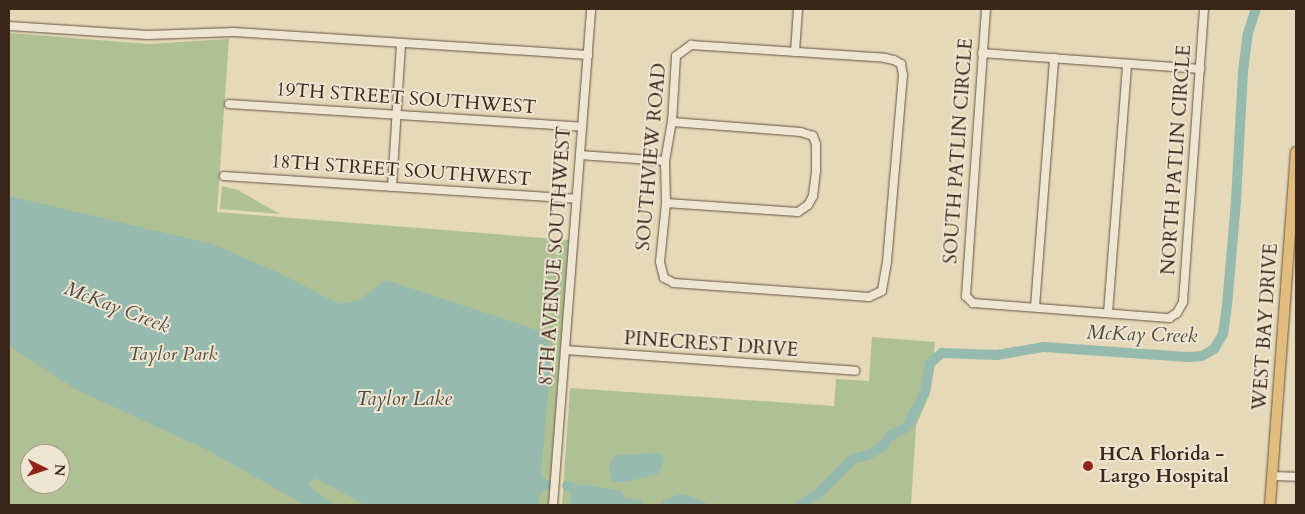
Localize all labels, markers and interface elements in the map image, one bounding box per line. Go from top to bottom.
street label: SOUTH PATLIN CIRCLE [940,37,978,265]
street label: NORTH PATLIN CIRCLE [1158,44,1196,276]
street label: SOUTHVIEW ROAD [632,62,672,252]
street label: 19TH STREET SOUTHWEST [275,79,537,119]
street label: 8TH AVENUE SOUTHWEST [536,126,576,386]
street label: 18TH STREET SOUTHWEST [270,151,532,191]
street label: WEST BAY DRIVE [1249,243,1283,411]
water label: McKay Creek [61,276,173,338]
water label: McKay Creek [1086,320,1198,348]
street label: PINECREST DRIVE [623,328,799,362]
park label: Taylor Park [128,344,218,366]
water label: Taylor Lake [356,386,452,410]
north arrow [20,444,70,494]
place label: HCA Florida - Largo Hospital [1099,444,1229,488]
marker: HCA Florida - Largo Hospital [1081,459,1095,473]
text: N [50,463,69,477]

